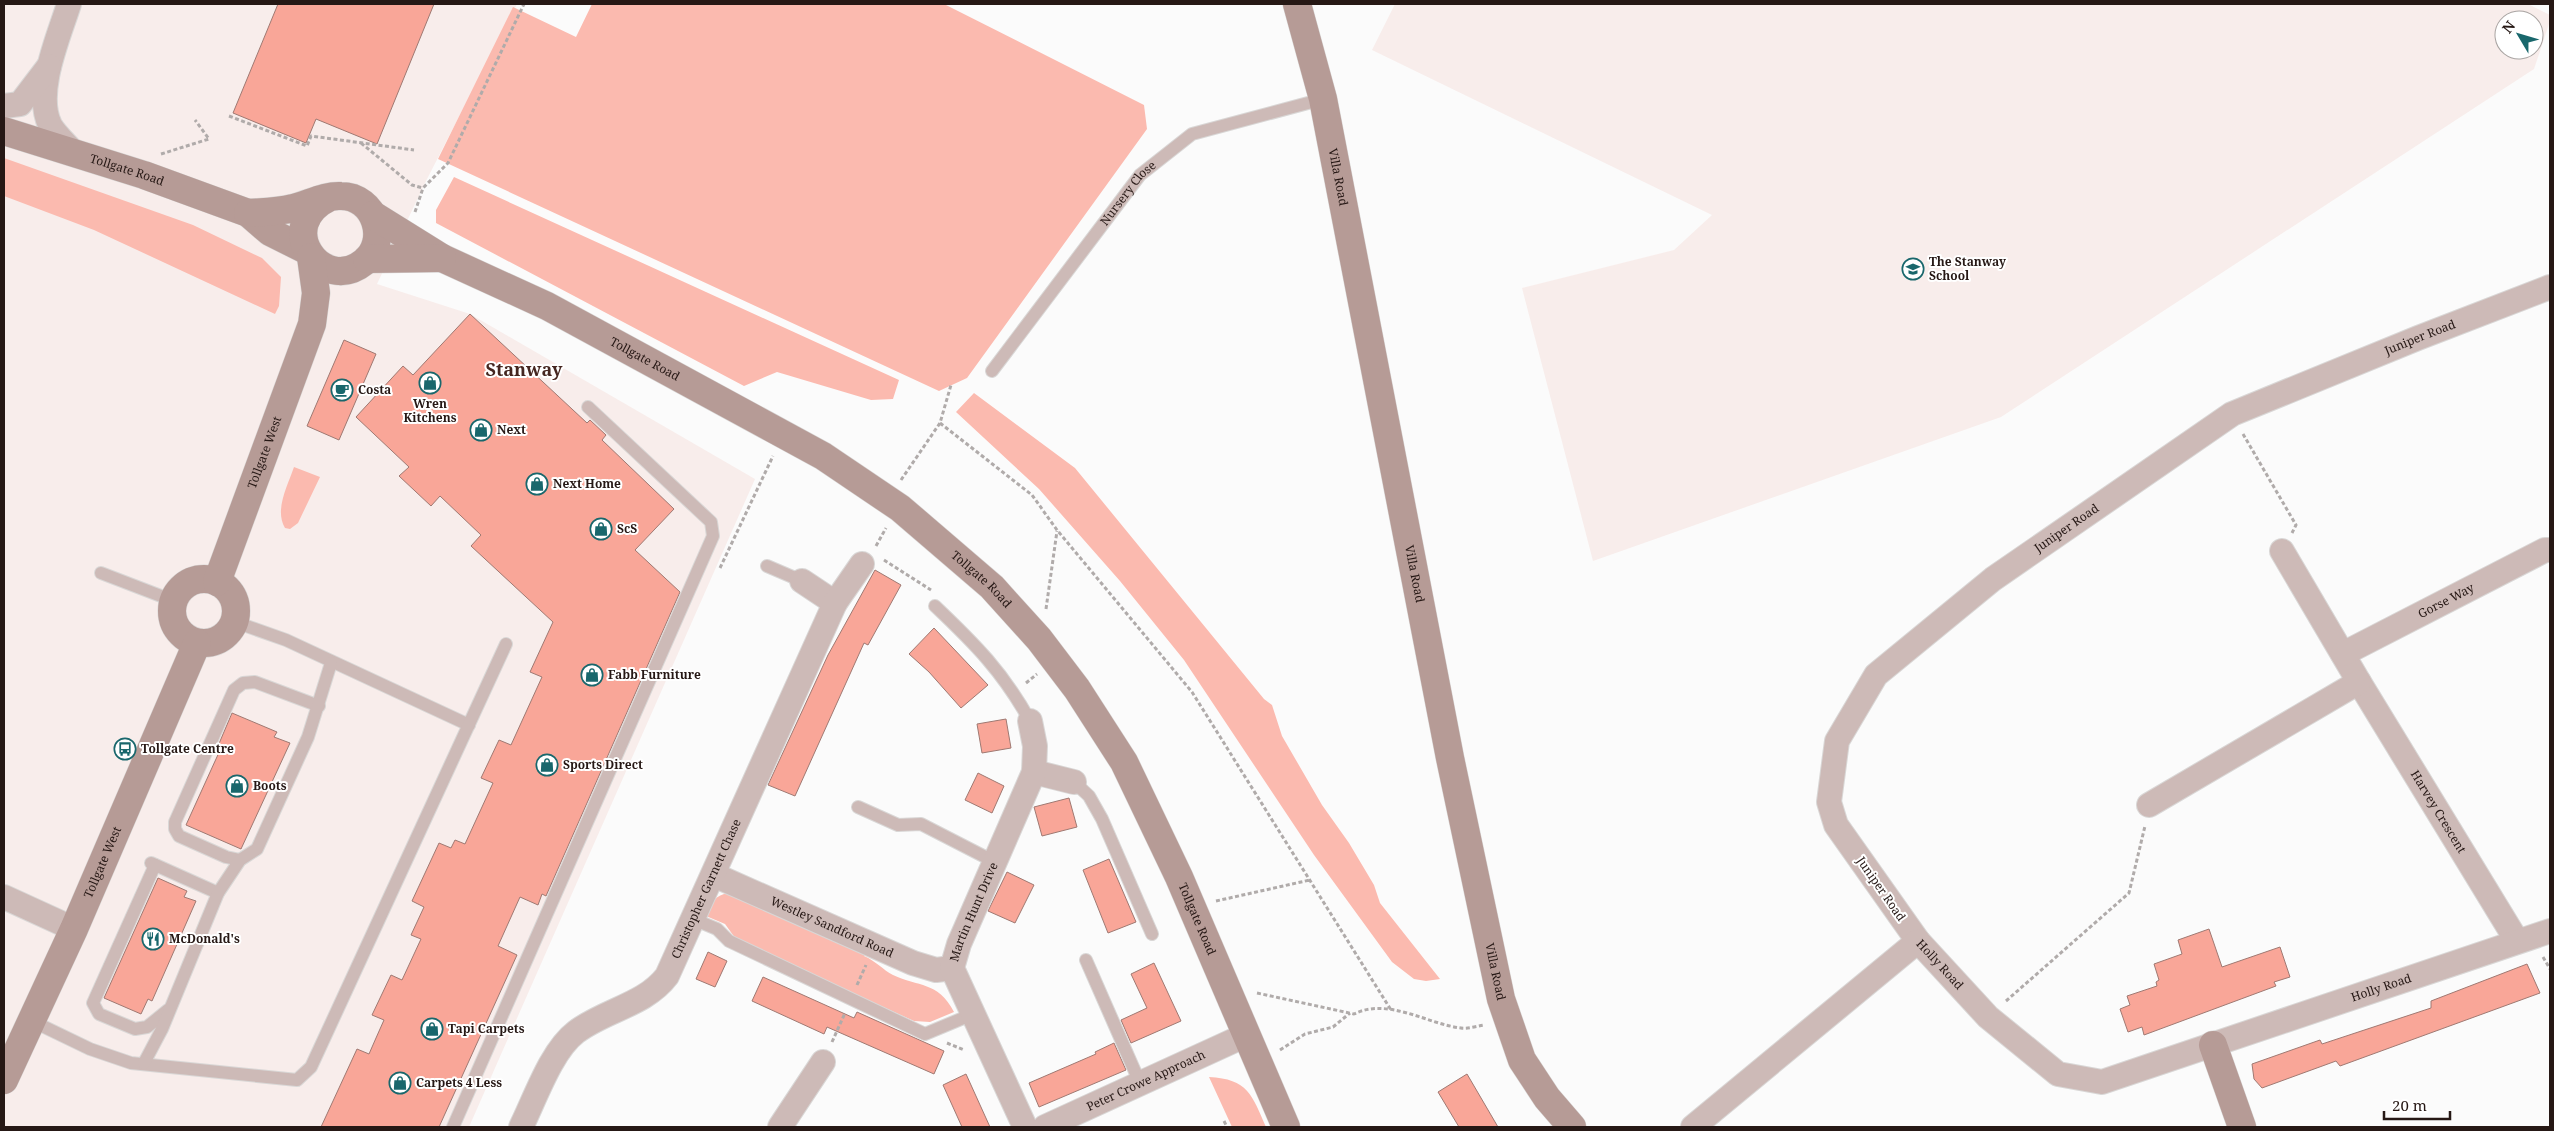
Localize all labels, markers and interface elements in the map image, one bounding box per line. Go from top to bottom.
north arrow [2494,10,2544,60]
text: N [2497,16,2519,37]
street label: Villa Road [1325,147,1353,208]
street label: Tollgate Road [88,150,167,190]
street label: Nursery Close [1096,157,1159,229]
place label: The Stanway School [1929,253,2006,284]
school or university icon: The Stanway School [1901,257,1925,281]
street label: Juniper Road [2381,315,2458,359]
street label: Tollgate Road [607,333,683,385]
district label: Stanway [486,357,563,381]
shop icon: Wren Kitchens [418,371,442,395]
cafe icon: Costa [330,378,354,402]
place label: Costa [358,381,391,398]
place label: Wren Kitchens [404,395,457,426]
street label: Tollgate West [243,414,285,491]
shop icon: Next [469,418,493,442]
place label: Next [497,421,526,438]
shop icon: Next Home [525,472,549,496]
place label: Next Home [553,475,621,492]
street label: Juniper Road [2030,499,2102,557]
shop icon: ScS [589,517,613,541]
place label: ScS [617,520,637,537]
street label: Villa Road [1401,543,1429,605]
street label: Tollgate Road [948,547,1016,612]
street label: Gorse Way [2415,579,2477,622]
shop icon: Fabb Furniture [580,663,604,687]
place label: Fabb Furniture [608,666,701,683]
bus stop icon: Tollgate Centre [113,737,137,761]
place label: Tollgate Centre [141,740,234,757]
shop icon: Sports Direct [535,753,559,777]
place label: Sports Direct [563,756,643,773]
street label: Harvey Crescent [2407,767,2470,856]
shop icon: Boots [225,774,249,798]
place label: Boots [253,777,287,794]
street label: Christopher Garnett Chase [667,816,745,961]
street label: Tollgate West [79,824,125,900]
street label: Juniper Road [1852,852,1910,925]
street label: Martin Hunt Drive [945,859,1002,964]
street label: Tollgate Road [1174,880,1221,958]
street label: Westley Sandford Road [768,892,897,962]
restaurant icon: McDonald's [141,927,165,951]
place label: McDonald's [169,930,240,947]
street label: Holly Road [1913,935,1968,994]
street label: Villa Road [1481,941,1510,1002]
street label: Holly Road [2349,969,2414,1005]
shop icon: Tapi Carpets [420,1017,444,1041]
place label: Tapi Carpets [448,1020,525,1037]
street label: Peter Crowe Approach [1083,1046,1208,1115]
shop icon: Carpets 4 Less [388,1071,412,1095]
place label: Carpets 4 Less [416,1074,502,1091]
scale bar [2384,1088,2450,1120]
text: 20 m [2392,1095,2427,1115]

